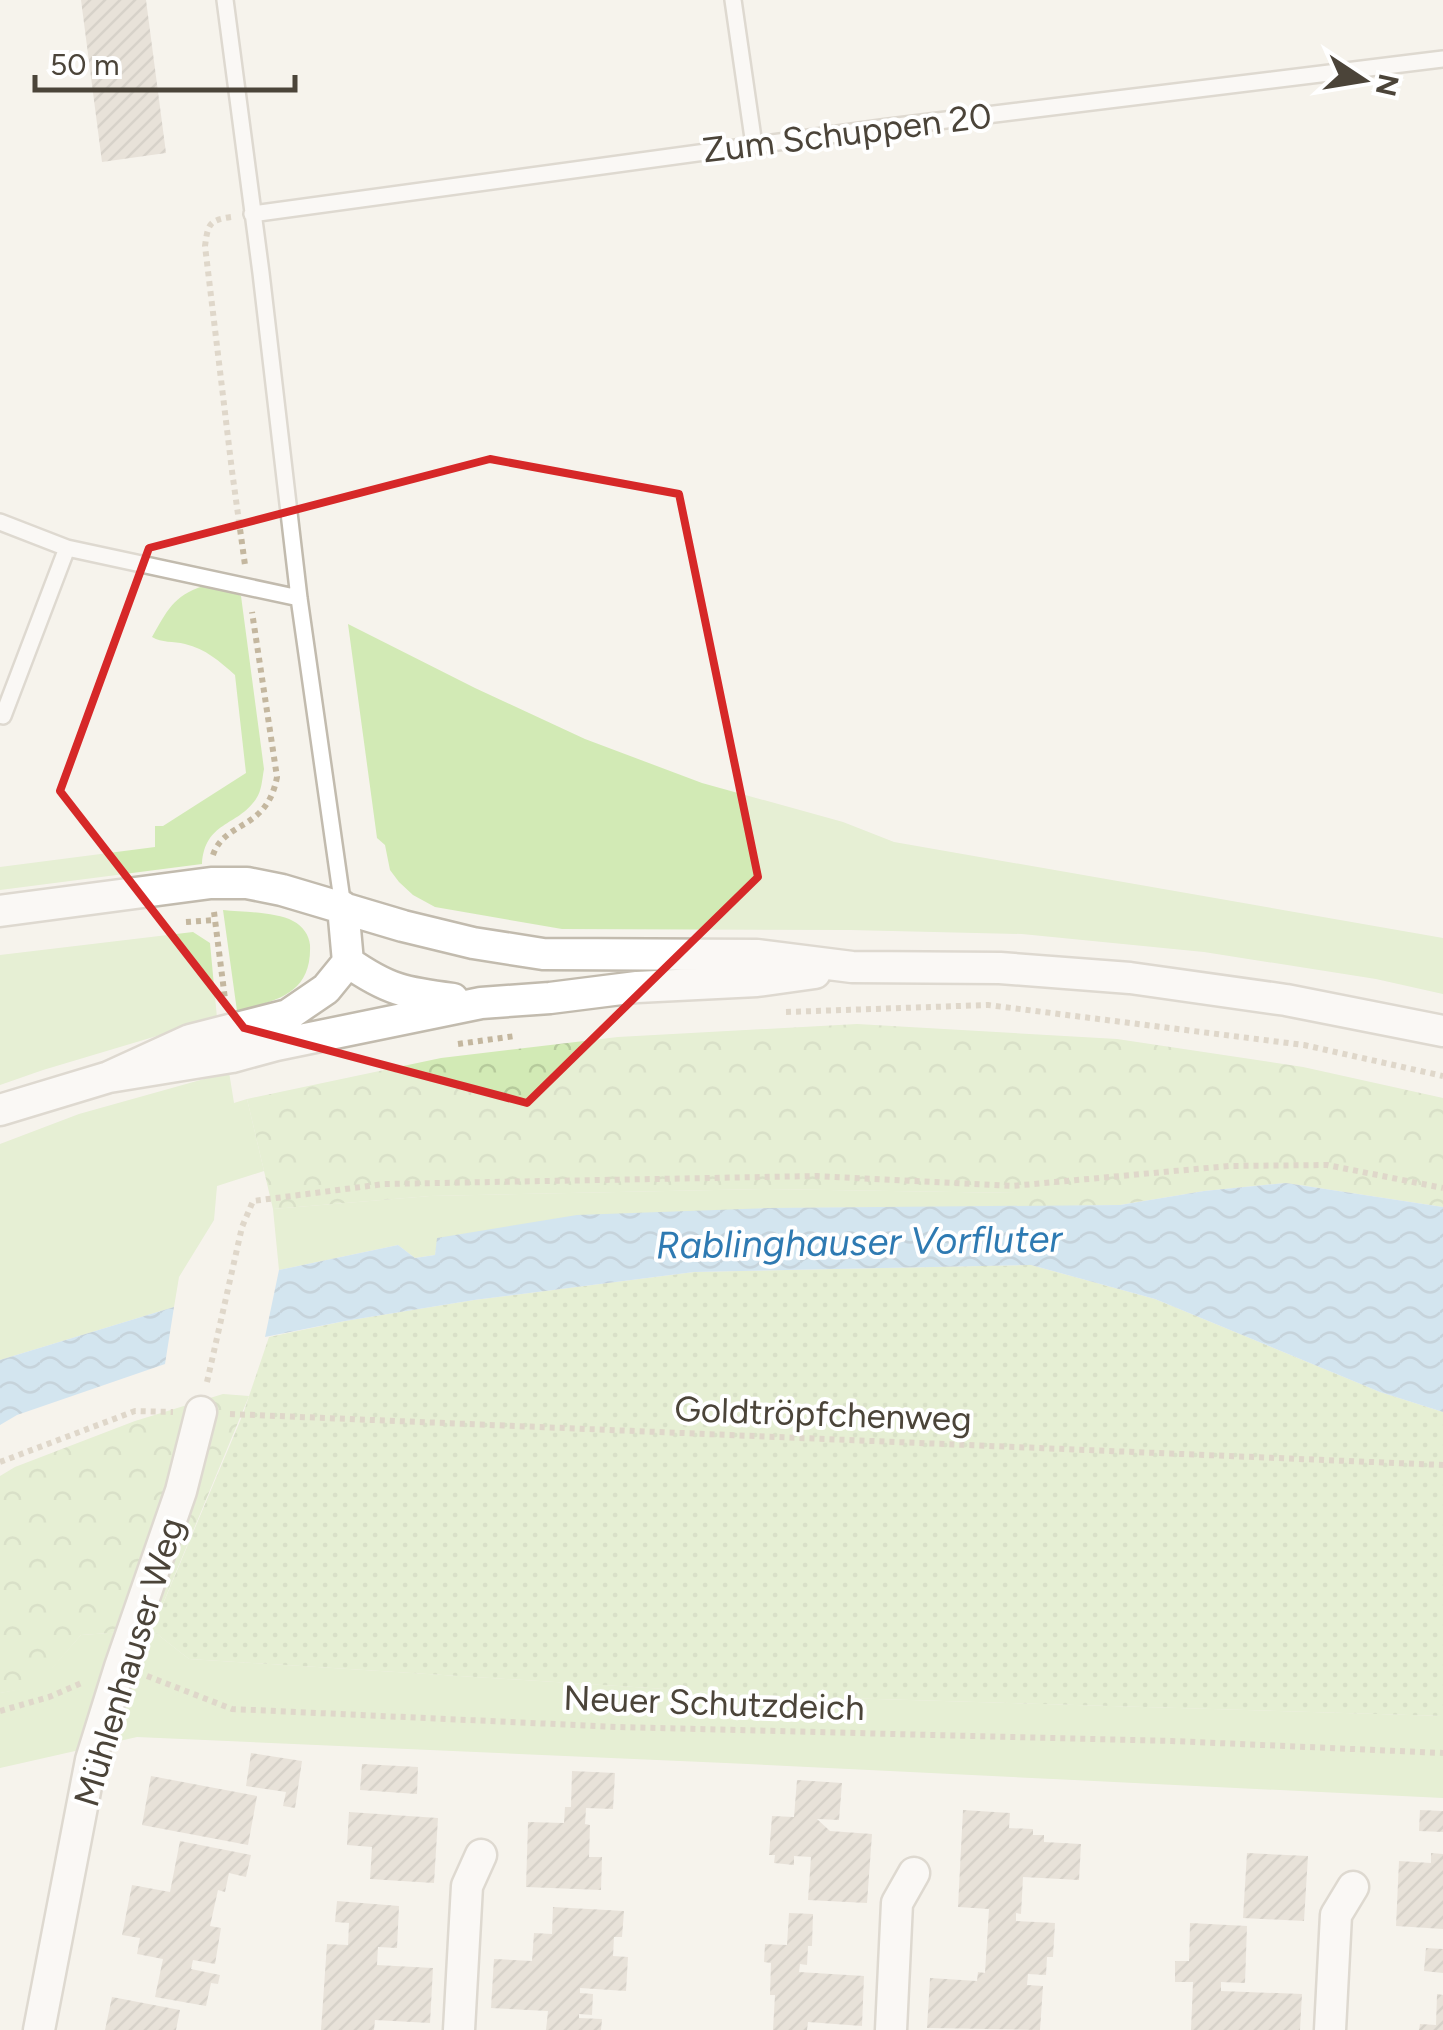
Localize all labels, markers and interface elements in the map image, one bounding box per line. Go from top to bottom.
scale bar [35,30,295,92]
north arrow [1313,30,1413,130]
text: 50 m [50,46,119,83]
text: N [1369,71,1406,99]
street label: Zum Schuppen 20 [700,94,994,172]
water label: Rablinghauser Vorfluter [655,1215,1064,1269]
street label: Goldtröpfchenweg [674,1388,972,1440]
street label: Mühlenhauser Weg [65,1513,193,1811]
street label: Neuer Schutzdeich [563,1677,865,1729]

